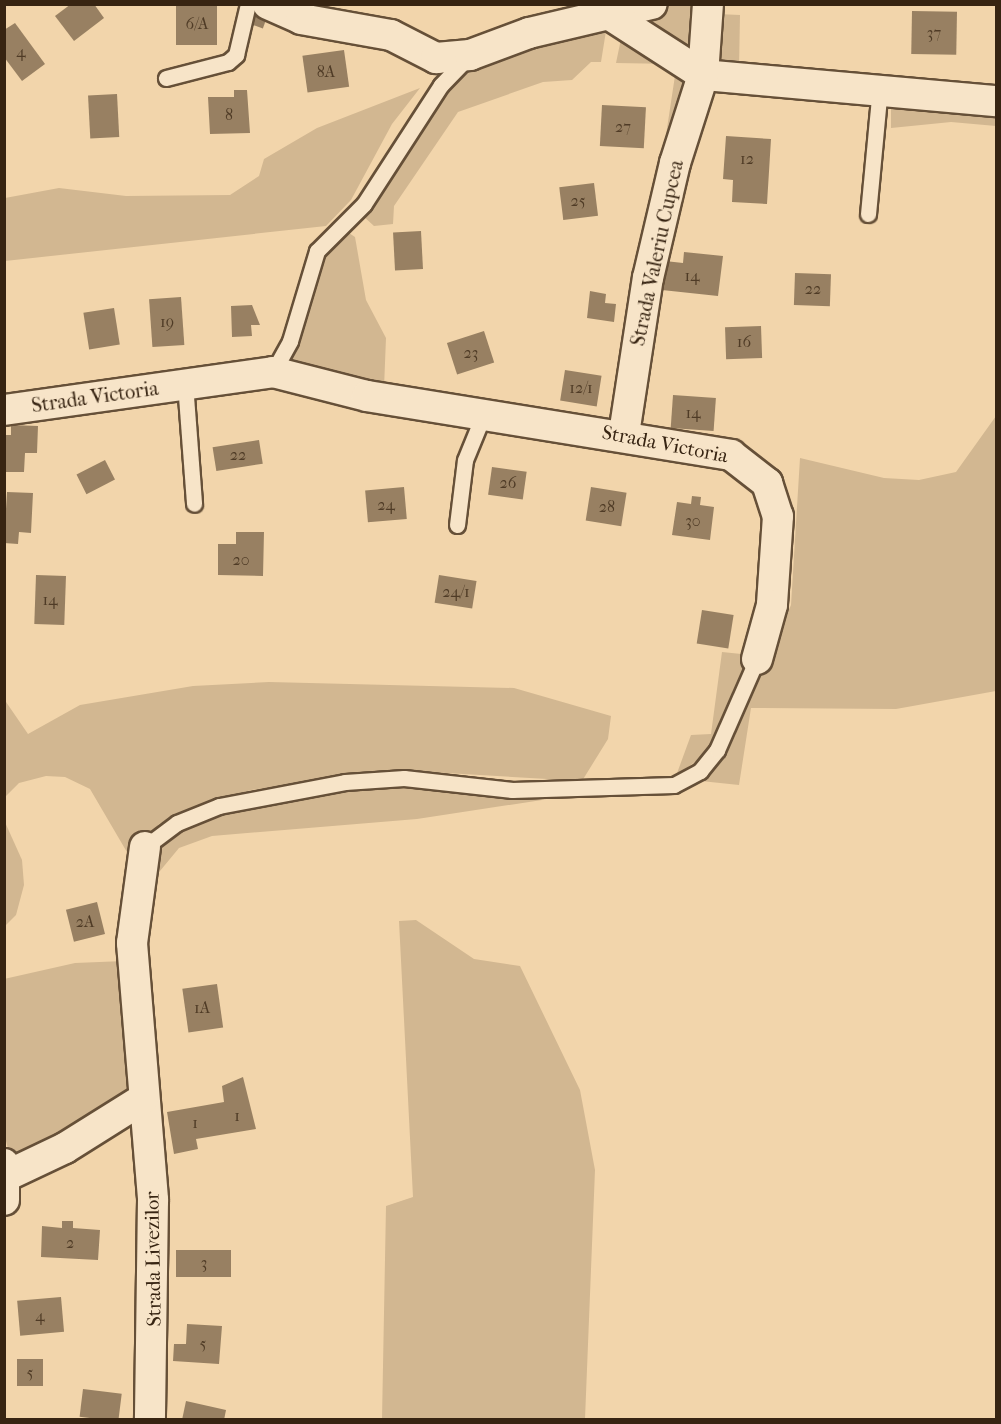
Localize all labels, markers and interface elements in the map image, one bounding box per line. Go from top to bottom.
house number: 6/A [186,14,208,34]
house number: 37 [927,23,941,43]
house number: 4 [16,42,26,62]
house number: 8A [317,62,335,82]
house number: 8 [225,105,233,125]
house number: 27 [615,117,631,137]
house number: 12 [740,149,754,169]
street label: Strada Valeriu Cupcea [626,158,688,348]
house number: 25 [570,191,586,211]
house number: 14 [684,266,700,286]
house number: 22 [805,279,821,299]
house number: 19 [160,312,174,332]
house number: 16 [737,332,751,352]
house number: 23 [464,343,478,363]
street label: Strada Victoria [30,376,160,418]
house number: 12/1 [569,378,593,398]
house number: 14 [685,403,701,423]
street label: Strada Victoria [600,420,730,468]
house number: 22 [230,445,246,465]
house number: 26 [500,473,516,493]
house number: 24 [377,495,395,515]
house number: 28 [599,497,615,517]
house number: 30 [685,511,701,531]
house number: 20 [232,550,250,570]
house number: 24/1 [442,582,470,602]
house number: 14 [42,590,58,610]
house number: 2A [76,912,94,932]
house number: 1A [194,998,210,1018]
house number: 1 [234,1106,240,1126]
house number: 1 [192,1113,198,1133]
street label: Strada Livezilor [140,1191,166,1327]
house number: 2 [66,1233,74,1253]
house number: 3 [201,1253,207,1273]
house number: 4 [35,1306,45,1326]
house number: 5 [200,1334,206,1354]
house number: 5 [27,1363,33,1383]

